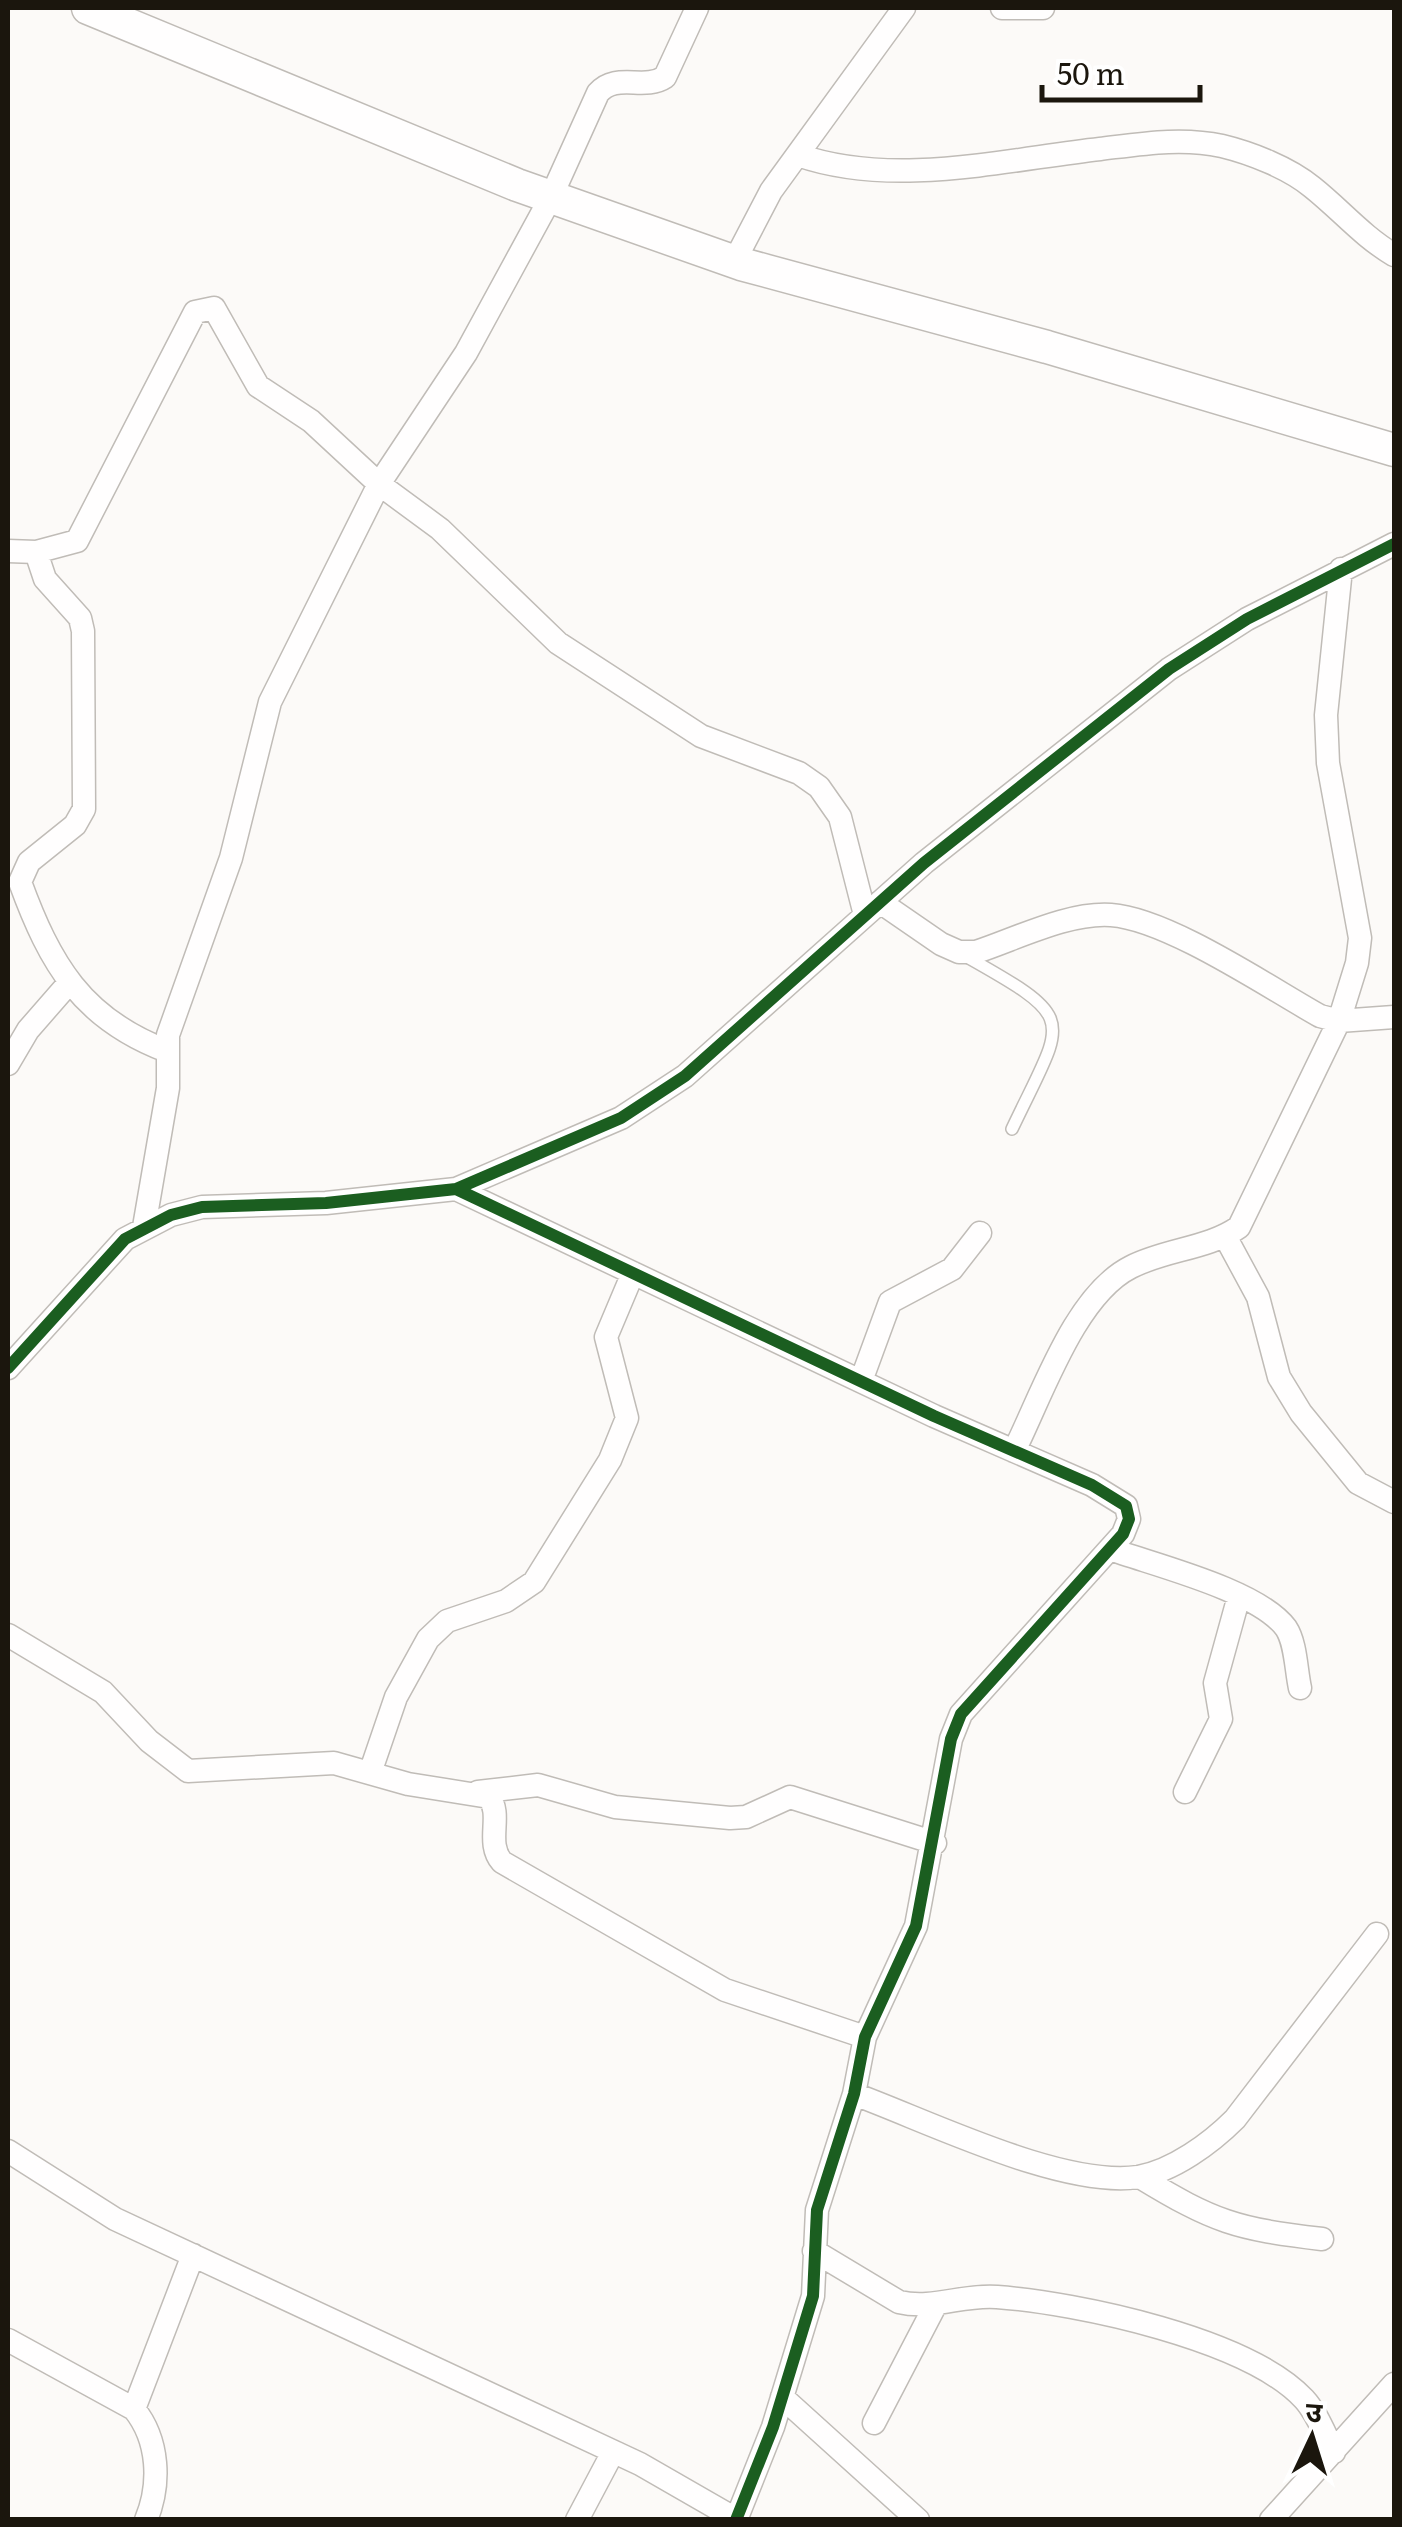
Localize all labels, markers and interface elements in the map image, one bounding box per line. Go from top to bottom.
scale bar [1042,40,1200,102]
text: 50 m [1057,50,1125,94]
north arrow [1262,2387,1362,2487]
text: उ [1304,2389,1324,2432]

